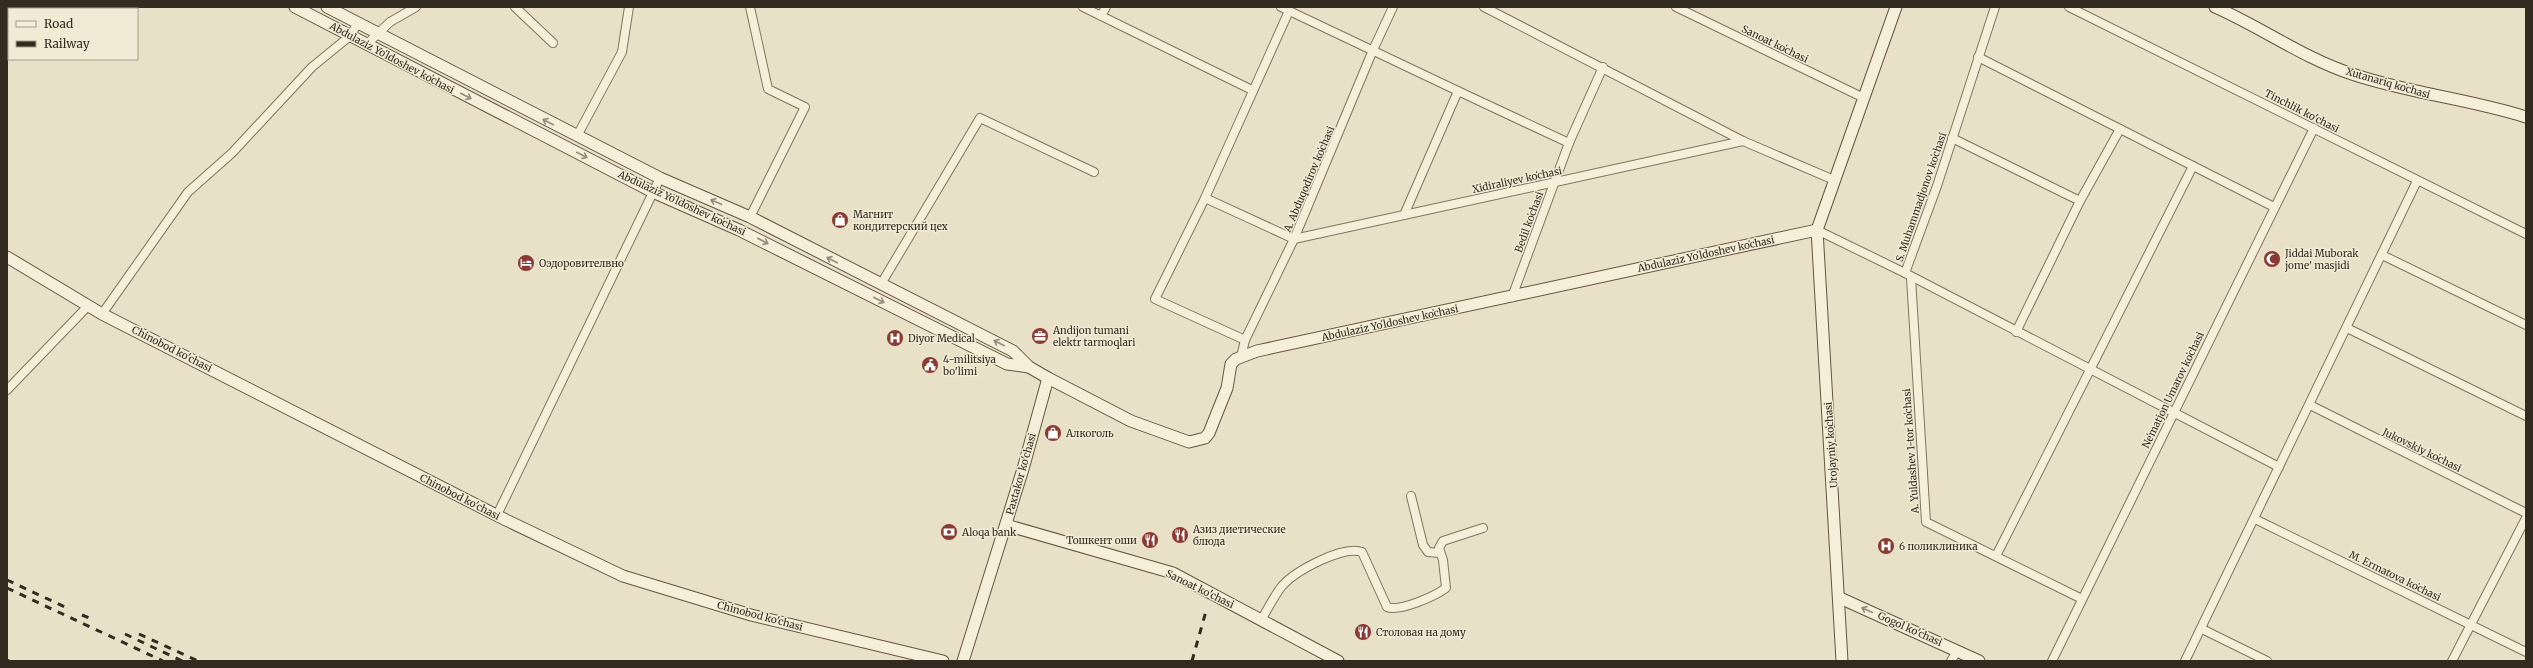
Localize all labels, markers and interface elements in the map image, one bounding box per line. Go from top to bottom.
legend [8,8,138,60]
text: Road [44,16,73,31]
street label: Abdulaziz Yoʻldoshev koʻchasi [326,19,457,96]
street label: Sanoat koʻchasi [1740,22,1810,66]
text: Railway [44,36,90,51]
street label: Xutanariq koʻchasi [2344,65,2432,101]
street label: Tinchlik ko'chasi [2263,87,2341,135]
one-way arrow [460,93,472,101]
one-way arrow [543,117,555,125]
street label: A. Abduqodirov koʻchasi [1280,124,1337,235]
street label: S. Muhammadjonov koʻchasi [1893,131,1949,263]
one-way arrow [576,152,588,160]
street label: Xidiraliyev koʻchasi [1471,164,1563,196]
street label: Abdulaziz Yoʻldoshev koʻchasi [615,167,748,238]
street label: Bedil koʻchasi [1512,190,1546,254]
one-way arrow [710,198,722,206]
place label: Магнит кондитерский цех [853,208,948,233]
shop icon: Магнит кондитерский цех [830,210,850,230]
street label: Abdulaziz Yoʻldoshev koʻchasi [1635,233,1776,275]
one-way arrow [756,238,768,245]
place label: Jiddai Muborak jome' masjidi [2284,247,2359,272]
mosque icon: Jiddai Muborak jome' masjidi [2262,249,2282,269]
hotel icon: Оэдоровителвно [516,253,536,273]
one-way arrow [827,255,839,263]
place label: Оэдоровителвно [539,257,624,270]
one-way arrow [873,296,885,304]
street label: Abdulaziz Yoʻldoshev koʻchasi [1319,302,1460,344]
street label: Chinobod ko'chasi [130,323,214,375]
place label: Andijon tumani elektr tarmoqlari [1052,324,1136,349]
office icon: Andijon tumani elektr tarmoqlari [1030,326,1050,346]
hospital icon: Diyor Medical [885,328,905,348]
street label: Neʻmatjon Umarov koʻchasi [2139,330,2207,450]
place label: Diyor Medical [908,332,975,345]
one-way arrow [993,339,1005,346]
place label: 4-militsiya bo'limi [942,353,997,378]
public building icon: 4-militsiya bo'limi [920,355,940,375]
street label: A. Yuldashev 1-tor koʻchasi [1900,388,1922,515]
street label: Urоjayniy koʻchasi [1822,401,1840,489]
shop icon: Алкоголь [1043,423,1063,443]
street label: Jukovskiy koʻchasi [2379,425,2464,475]
place label: Алкоголь [1065,427,1114,440]
street label: Paxtakor ko'chasi [1003,432,1039,516]
street label: Chinobod ko'chasi [418,471,502,523]
bank icon: Aloqa bank [939,522,959,542]
place label: Азиз диетические блюда [1192,523,1286,548]
restaurant icon: Азиз диетические блюда [1170,525,1190,545]
place label: Aloqa bank [961,526,1017,539]
restaurant icon: Тошкент оши [1140,530,1160,550]
place label: Тошкент оши [1066,534,1137,547]
hospital icon: 6 поликлиника [1876,536,1896,556]
place label: 6 поликлиника [1899,540,1978,553]
street label: M. Ermatova koʻchasi [2347,548,2443,604]
street label: Sanoat ko'chasi [1164,567,1236,611]
street label: Chinobod ko'chasi [716,598,804,634]
one-way arrow [1861,606,1873,613]
street label: Gogol ko'chasi [1876,609,1944,649]
restaurant icon: Столовая на дому [1353,622,1373,642]
place label: Столовая на дому [1376,626,1466,639]

